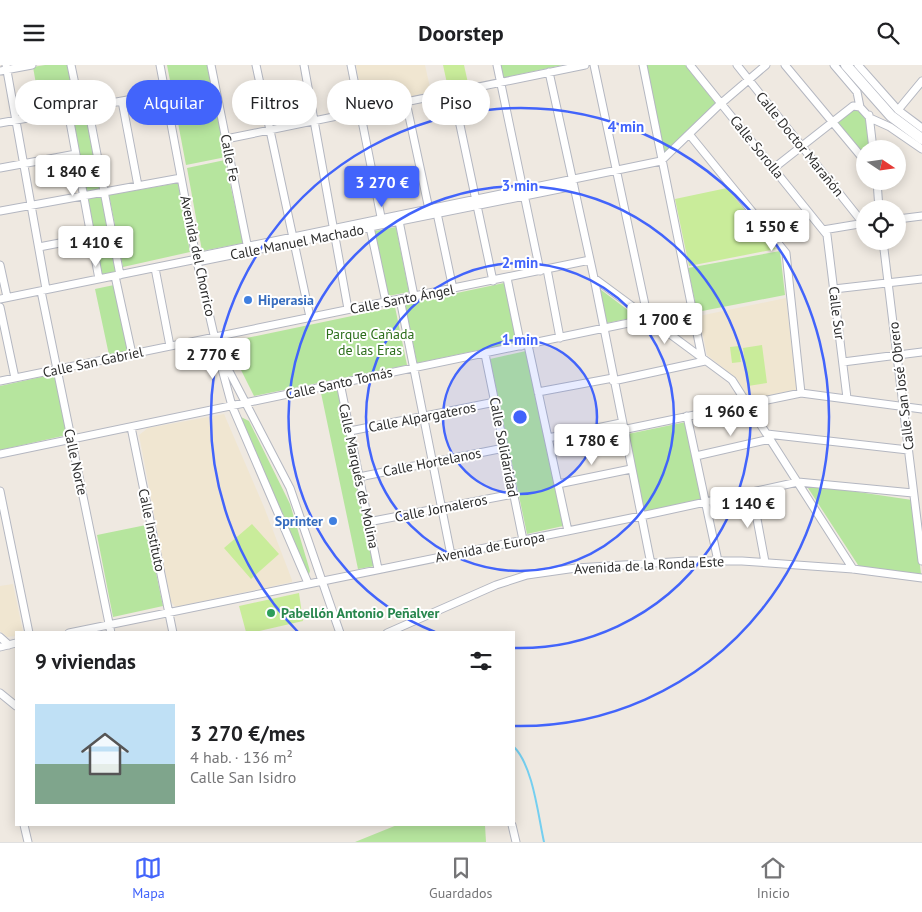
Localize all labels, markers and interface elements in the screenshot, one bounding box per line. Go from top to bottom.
icon: menu [20,19,48,47]
text: Doorstep [418,19,504,47]
icon: search [874,19,902,47]
chip: Comprar [15,80,116,125]
chip: Alquilar [126,80,222,125]
chip: Filtros [232,80,317,125]
chip: Nuevo [327,80,412,125]
chip: Piso [422,80,490,125]
street label: Calle Doctor Marañón [752,88,848,200]
street label: Calle Sorolla [726,112,788,182]
text: 4 min [608,117,644,136]
street label: Calle Fe [217,133,243,183]
north arrow [856,140,906,190]
map controls [856,140,906,250]
pin: 1 840 € [27,155,119,197]
text: 1 840 € [46,161,100,181]
pin: 3 270 € [336,165,428,208]
text: 3 270 € [355,172,409,192]
text: 3 min [502,176,538,195]
street label: Avenida del Chorrico [176,194,220,318]
button: locate [856,200,906,250]
pin: 1 550 € [726,209,818,252]
text: 1 550 € [745,216,799,236]
street label: Calle Manuel Machado [229,220,365,264]
pin: 1 410 € [50,225,142,268]
text: 1 410 € [69,232,123,252]
text: 2 min [502,253,538,272]
street label: Calle Santo Ángel [348,280,456,318]
street label: Calle Sur [825,285,849,341]
place label: Hiperasia [258,291,314,309]
marker: Hiperasia [242,294,254,306]
pin: 1 700 € [619,303,711,345]
text: 1 700 € [638,309,692,329]
street label: Calle San José Obrero [884,321,918,451]
park label: Parque Cañada de las Eras [326,325,414,359]
text: 1 min [502,330,538,349]
pin: 2 770 € [167,337,259,380]
street label: Calle San Gabriel [41,343,145,381]
text: 2 770 € [186,344,240,364]
street label: Calle Santo Tomás [284,363,394,403]
street label: Calle Solidaridad [485,395,523,499]
pin: 1 960 € [685,395,777,437]
street label: Calle Alpargateros [367,398,477,436]
text: 1 960 € [704,401,758,421]
street label: Calle Marqués de Molina [335,402,383,550]
centre of rings [511,408,529,426]
pin: 1 780 € [546,423,638,466]
street label: Calle Norte [60,427,92,497]
text: 1 780 € [565,430,619,450]
street label: Calle Hortelanos [381,444,483,480]
street label: Calle Instituto [134,487,170,573]
pin: 1 140 € [702,487,794,529]
street label: Calle Jornaleros [393,490,489,526]
text: 1 140 € [721,493,775,513]
place label: Sprinter [275,512,323,530]
marker: Sprinter [327,515,339,527]
street label: Avenida de Europa [434,528,546,566]
street label: Avenida de la Ronda Este [573,552,725,578]
place label: Pabellón Antonio Peñalver [281,604,439,622]
marker: Pabellón Antonio Peñalver [265,607,277,619]
icon: filters [467,647,495,675]
text: 9 viviendas [35,648,136,675]
text: 3 270 €/mes [190,720,305,747]
icon: home [75,724,135,784]
text: 4 hab. · 136 m² [190,747,293,767]
text: Calle San Isidro [190,767,296,787]
tab: Mapa [132,854,165,902]
tab: Guardados [429,854,492,902]
tab: Inicio [757,854,790,902]

